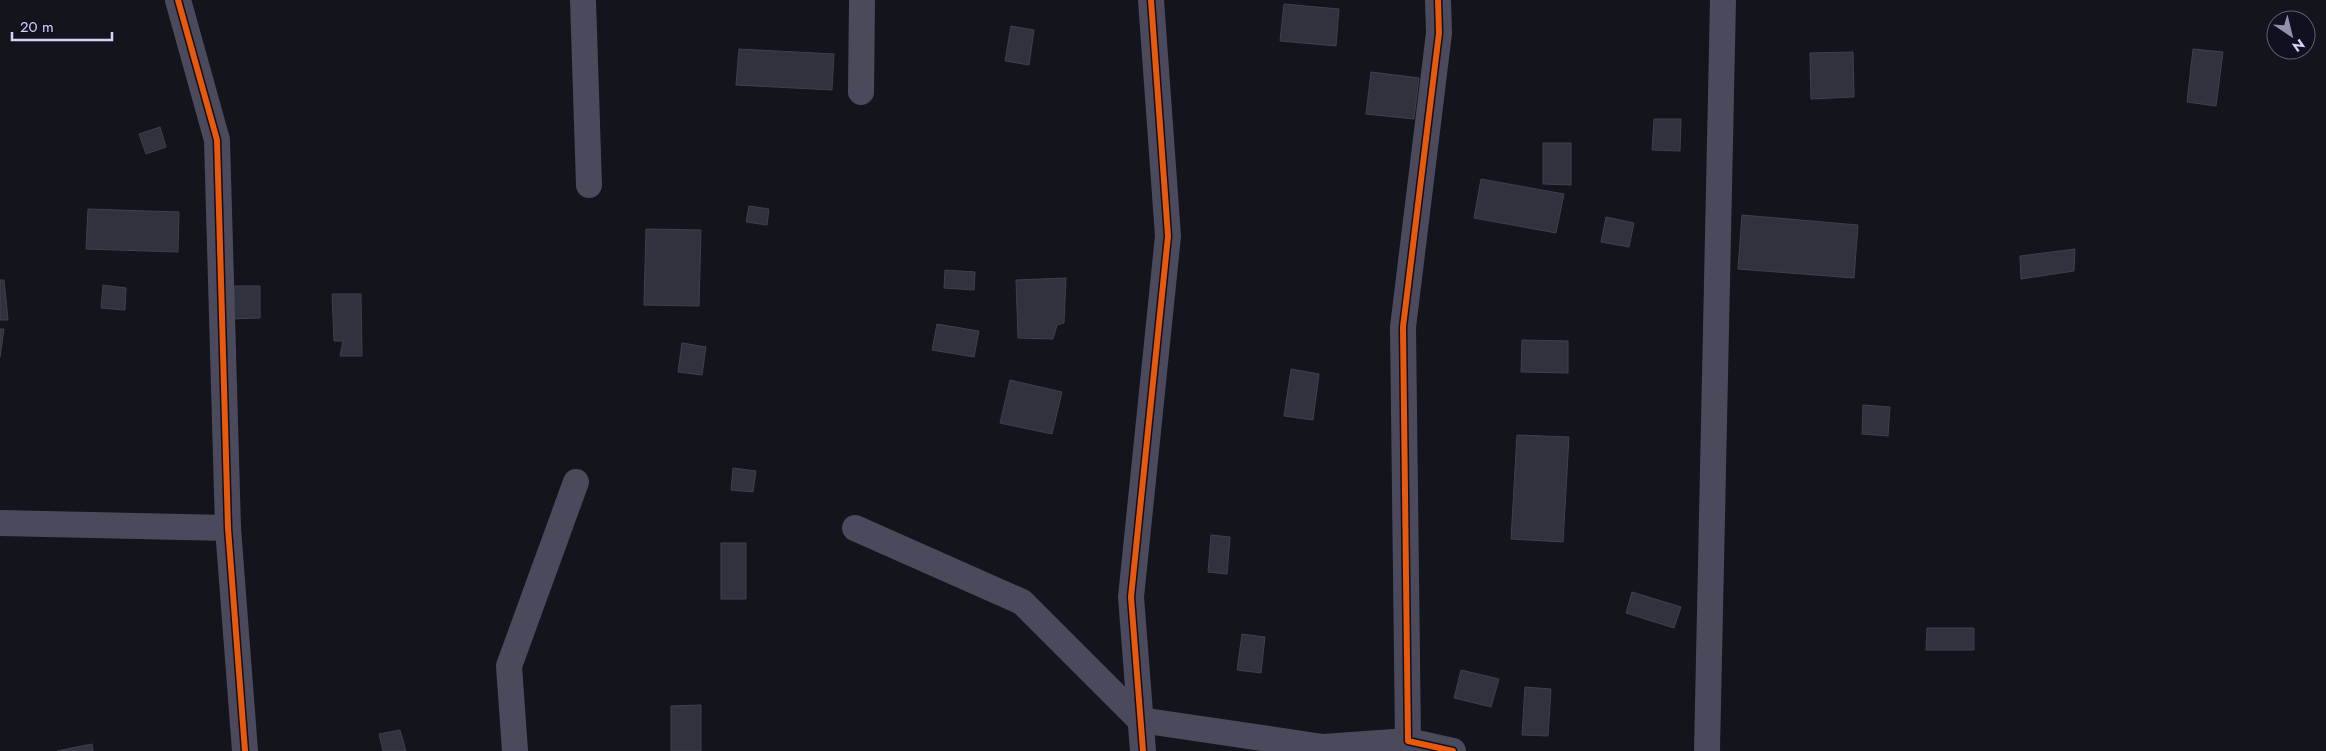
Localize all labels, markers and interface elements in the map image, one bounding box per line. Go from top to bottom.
scale bar [12,10,112,42]
north arrow [2266,10,2316,60]
text: 20 m [20,16,54,38]
text: N [2288,34,2309,57]

